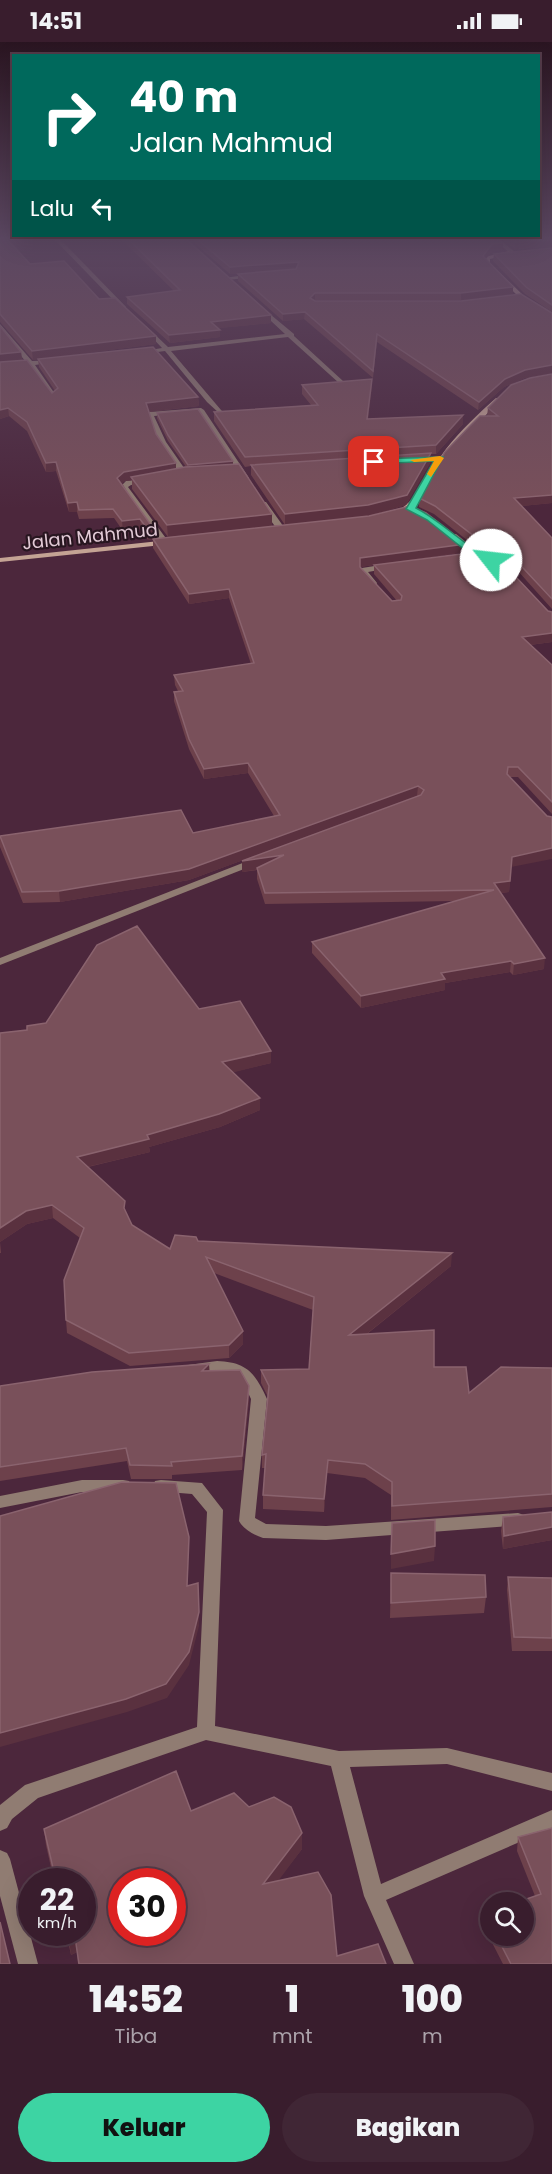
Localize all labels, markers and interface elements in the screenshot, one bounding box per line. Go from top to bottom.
text: 14:51 [30,6,82,37]
text: 40 m [129,68,238,127]
icon: right [30,78,108,156]
text: Jalan Mahmud [129,124,333,161]
icon: left [86,192,119,225]
text: Lalu [30,193,74,224]
pin [348,436,399,487]
icon: arrive [357,445,390,478]
street label: Jalan Mahmud [21,516,159,556]
position arrow [459,528,523,592]
speed limit sign: 30 [108,1868,186,1946]
text: 22 [40,1878,74,1921]
map controls [480,1892,534,1946]
button: search [480,1892,534,1946]
text: km/h [37,1912,77,1933]
text: 14:52 [89,1974,183,2025]
text: 1 [285,1974,299,2025]
text: 100 [402,1974,463,2025]
text: Tiba [115,2022,157,2050]
text: mnt [272,2022,313,2050]
text: m [422,2022,443,2050]
button: Keluar [18,2093,270,2162]
button: Bagikan [282,2093,534,2162]

